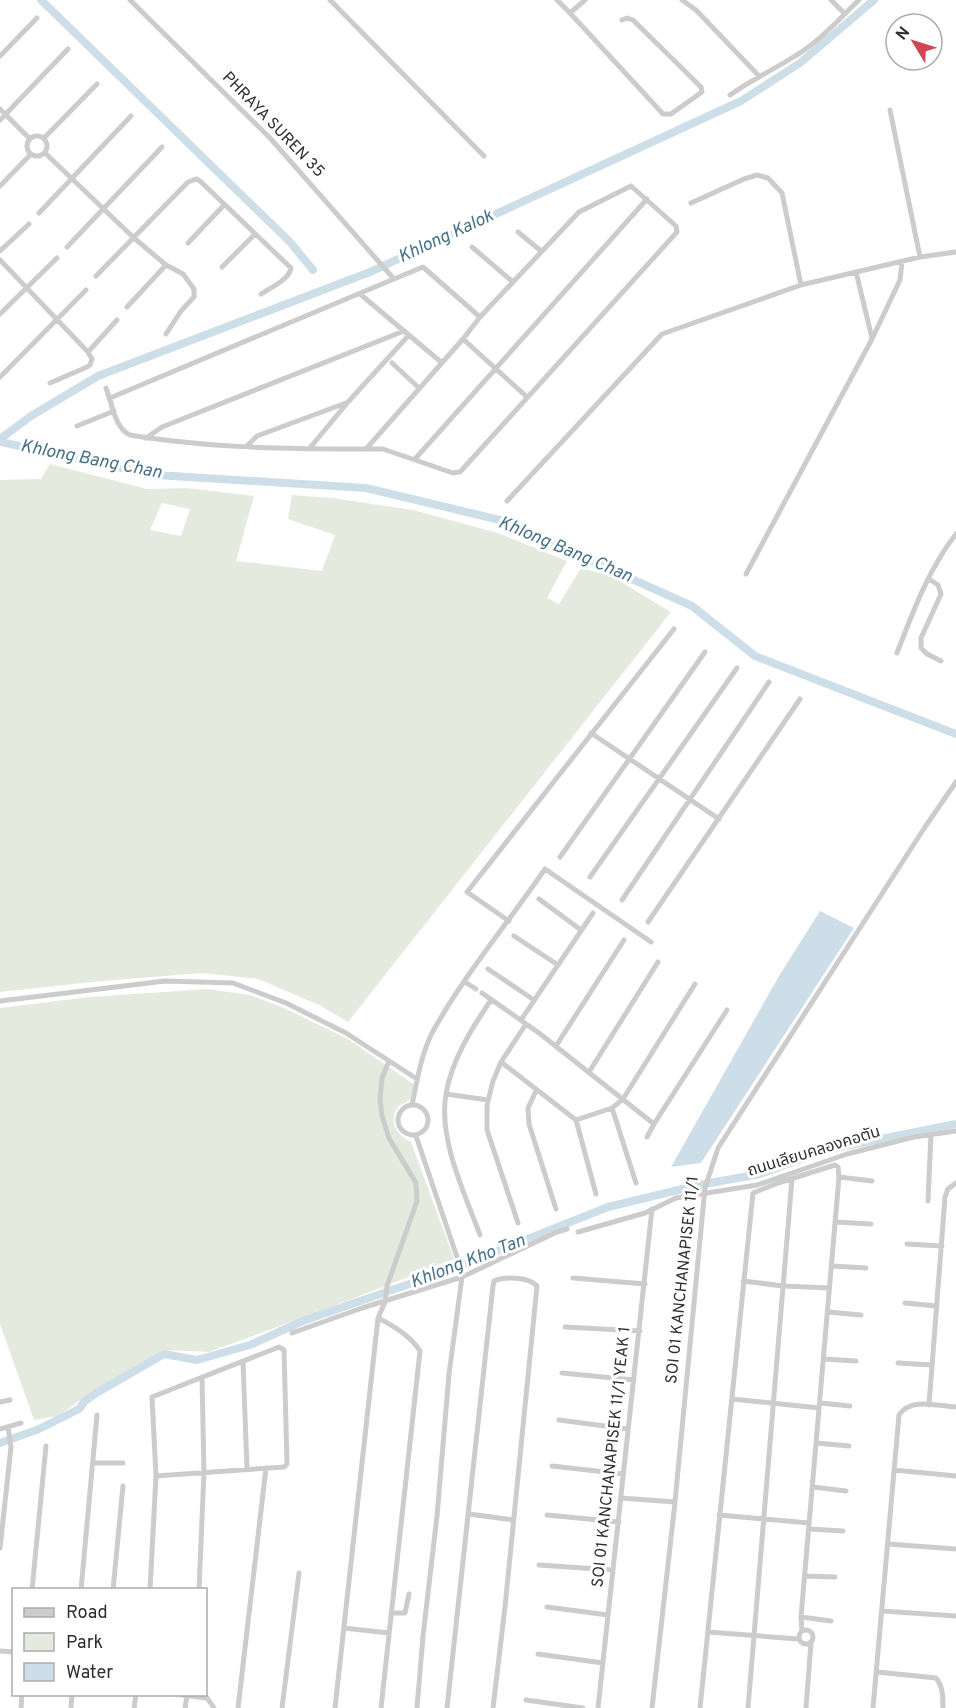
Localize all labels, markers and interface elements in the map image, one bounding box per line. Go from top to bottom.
north arrow [884,12,944,72]
text: N [892,23,915,45]
street label: PHRAYA SUREN 35 [218,68,328,182]
water label: Khlong Kalok [395,205,498,269]
water label: Khlong Bang Chan [18,435,164,485]
water label: Khlong Bang Chan [494,511,636,589]
street label: ถนนเลียบคลองคอตัน [745,1122,883,1182]
street label: SOI 01 KANCHANAPISEK 11/1 [662,1175,704,1385]
water label: Khlong Kho Tan [407,1229,529,1294]
street label: SOI 01 KANCHANAPISEK 11/1 YEAK 1 [588,1326,636,1588]
legend [12,1588,207,1696]
text: Road [66,1602,108,1625]
text: Park [66,1632,103,1655]
text: Water [66,1662,113,1685]

